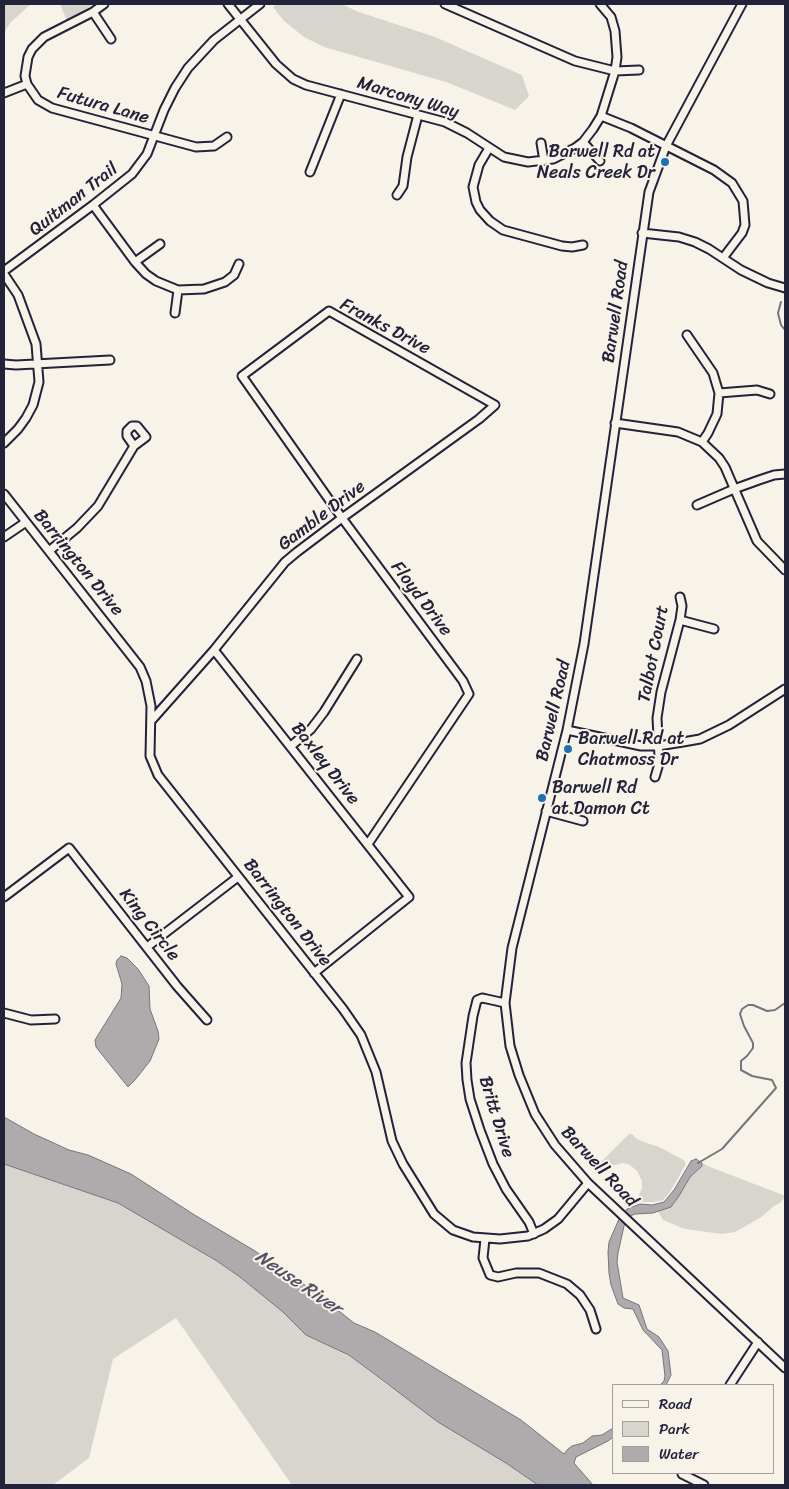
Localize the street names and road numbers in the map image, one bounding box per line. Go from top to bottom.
street label: Marcony Way [355,72,461,124]
street label: Futura Lane [55,83,151,129]
street label: Quitman Trail [25,159,123,241]
street label: Barwell Road [598,260,634,364]
street label: Franks Drive [336,294,434,360]
street label: Gamble Drive [274,476,370,556]
street label: Barrington Drive [28,505,128,621]
street label: Floyd Drive [386,557,456,641]
street label: Talbot Court [634,604,674,704]
street label: Barwell Road [532,658,576,764]
street label: Baxley Drive [286,719,364,809]
street label: Barrington Drive [238,855,336,971]
street label: King Circle [114,884,184,966]
street label: Britt Drive [473,1074,519,1160]
street label: Barwell Road [556,1122,642,1212]

